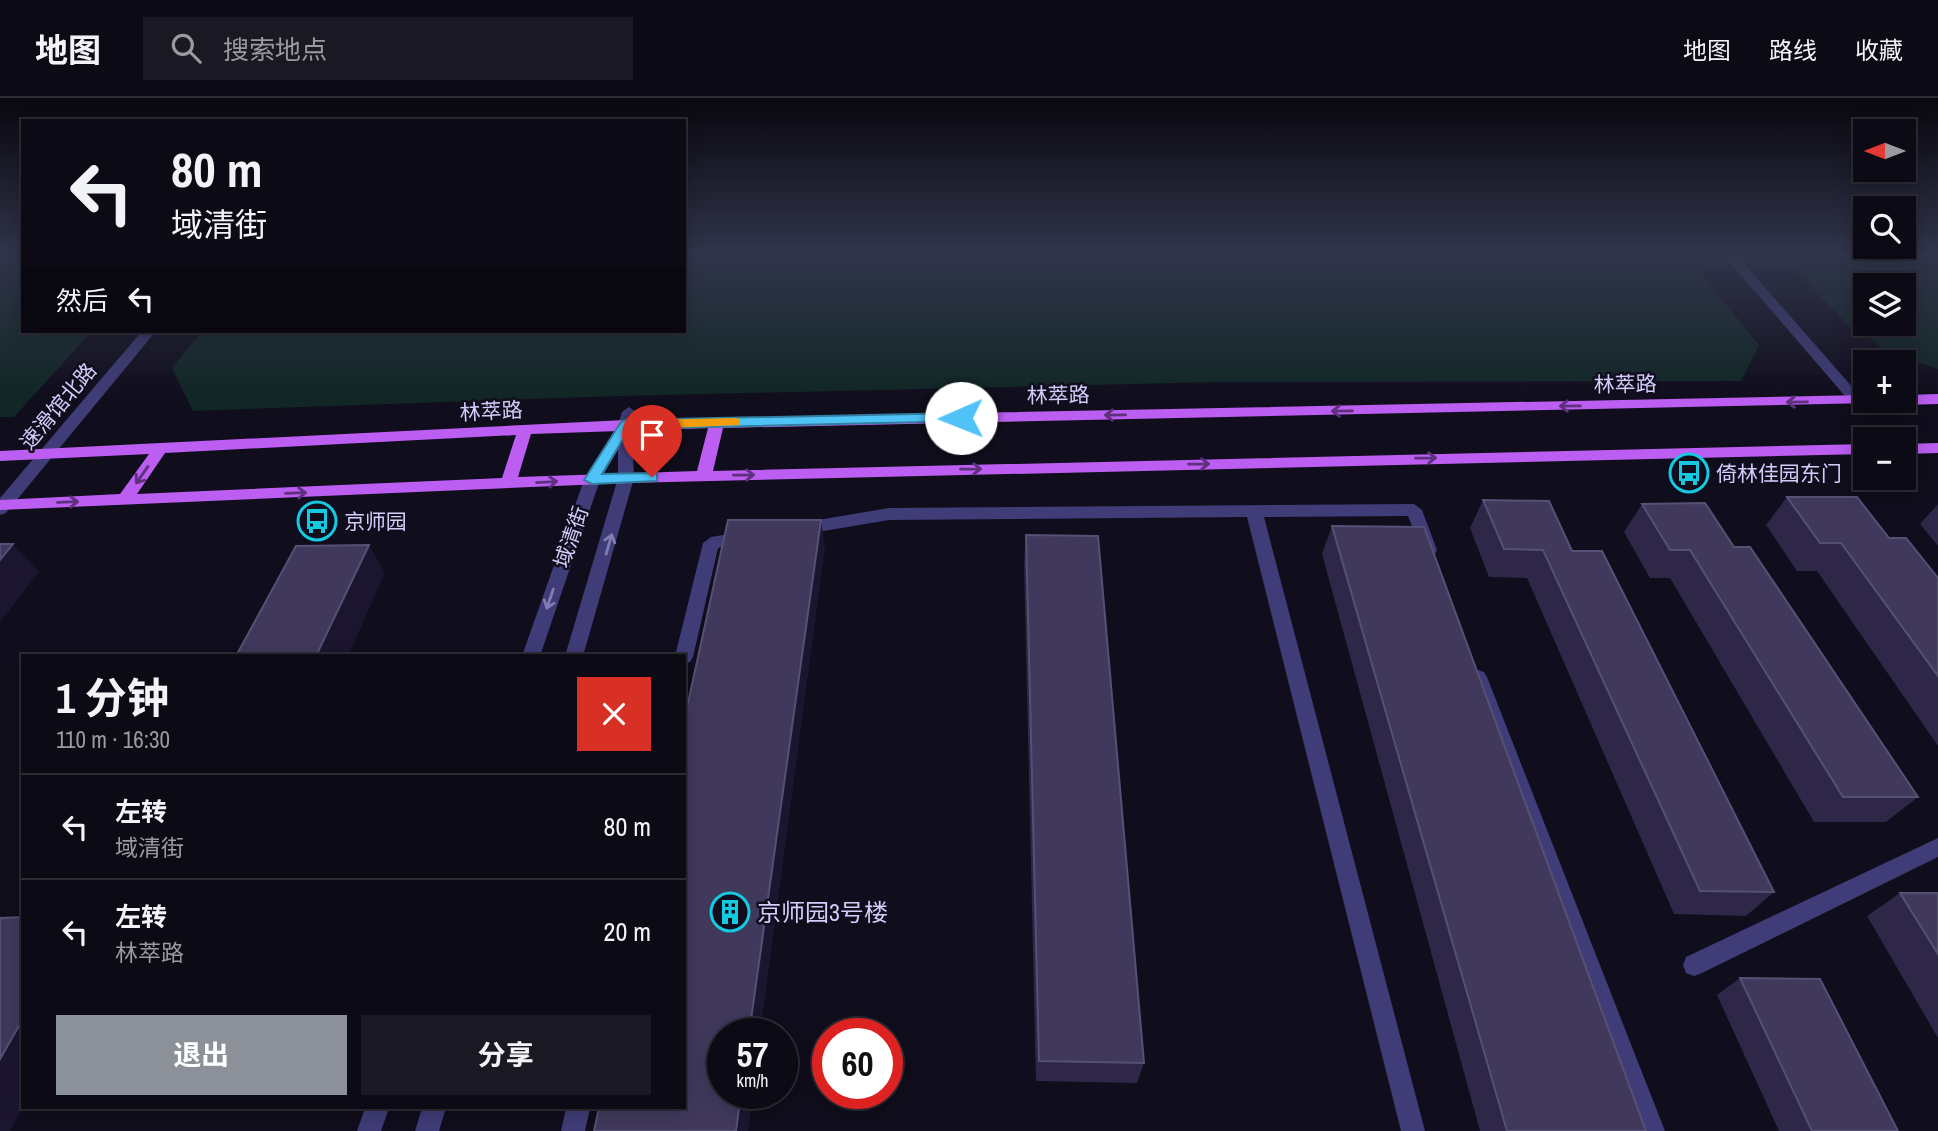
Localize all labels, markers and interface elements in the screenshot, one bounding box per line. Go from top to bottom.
search box [143,17,633,80]
text: 地图 [35,28,101,72]
icon: search [167,29,205,67]
text: 搜索地点 [223,32,327,67]
text: 地图 [1683,34,1731,66]
text: 路线 [1769,34,1817,66]
text: 收藏 [1855,34,1903,66]
north arrow [1853,119,1916,182]
map controls [1853,119,1916,490]
text: 80 m [171,136,263,202]
icon: left [56,147,147,238]
button: search [1853,196,1916,259]
text: 域清街 [171,203,267,246]
button: layers [1853,273,1916,336]
icon: left [122,280,160,318]
text: 然后 [56,283,108,318]
button: + [1853,350,1916,413]
street label: 速滑馆北路 [13,356,103,456]
street label: 林萃路 [1593,369,1657,399]
street label: 林萃路 [1026,380,1090,410]
position arrow [924,381,998,455]
street label: 林萃路 [459,395,523,427]
one-way arrow [1786,395,1809,408]
one-way arrow [1559,400,1582,413]
one-way arrow [1331,404,1354,417]
pin [622,405,682,477]
one-way arrow [1104,408,1127,422]
icon: arrive [633,416,671,454]
button: − [1853,427,1916,490]
one-way arrow [1414,451,1437,465]
bus stop icon: 倚林佳园东门 [1668,452,1710,494]
one-way arrow [1187,457,1210,470]
place label: 倚林佳园东门 [1716,459,1842,488]
one-way arrow [959,463,982,476]
one-way arrow [135,465,149,484]
one-way arrow [732,468,755,482]
one-way arrow [535,475,558,488]
one-way arrow [284,487,307,500]
one-way arrow [56,496,79,509]
bus stop icon: 京师园 [296,500,338,542]
street label: 域清街 [547,502,595,572]
place label: 京师园 [344,507,407,536]
one-way arrow [603,533,616,555]
one-way arrow [543,588,556,610]
text: 1 分钟 [56,670,169,726]
button: close [577,677,651,751]
text: 110 m · 16:30 [56,724,170,755]
text: 左转 [115,794,167,829]
icon: left [56,808,94,846]
text: 80 m [604,809,651,844]
text: 域清街 [115,832,184,863]
building icon: 京师园3号楼 [709,891,751,933]
place label: 京师园3号楼 [757,896,888,928]
text: 左转 [115,899,167,934]
icon: left [56,913,94,951]
text: 20 m [604,914,651,949]
text: 林萃路 [115,937,184,968]
button: 退出 [56,1015,347,1095]
button: 分享 [361,1015,651,1095]
speed limit sign: 60 [812,1018,903,1109]
text: 57 [737,1031,768,1078]
text: km/h [737,1068,769,1093]

